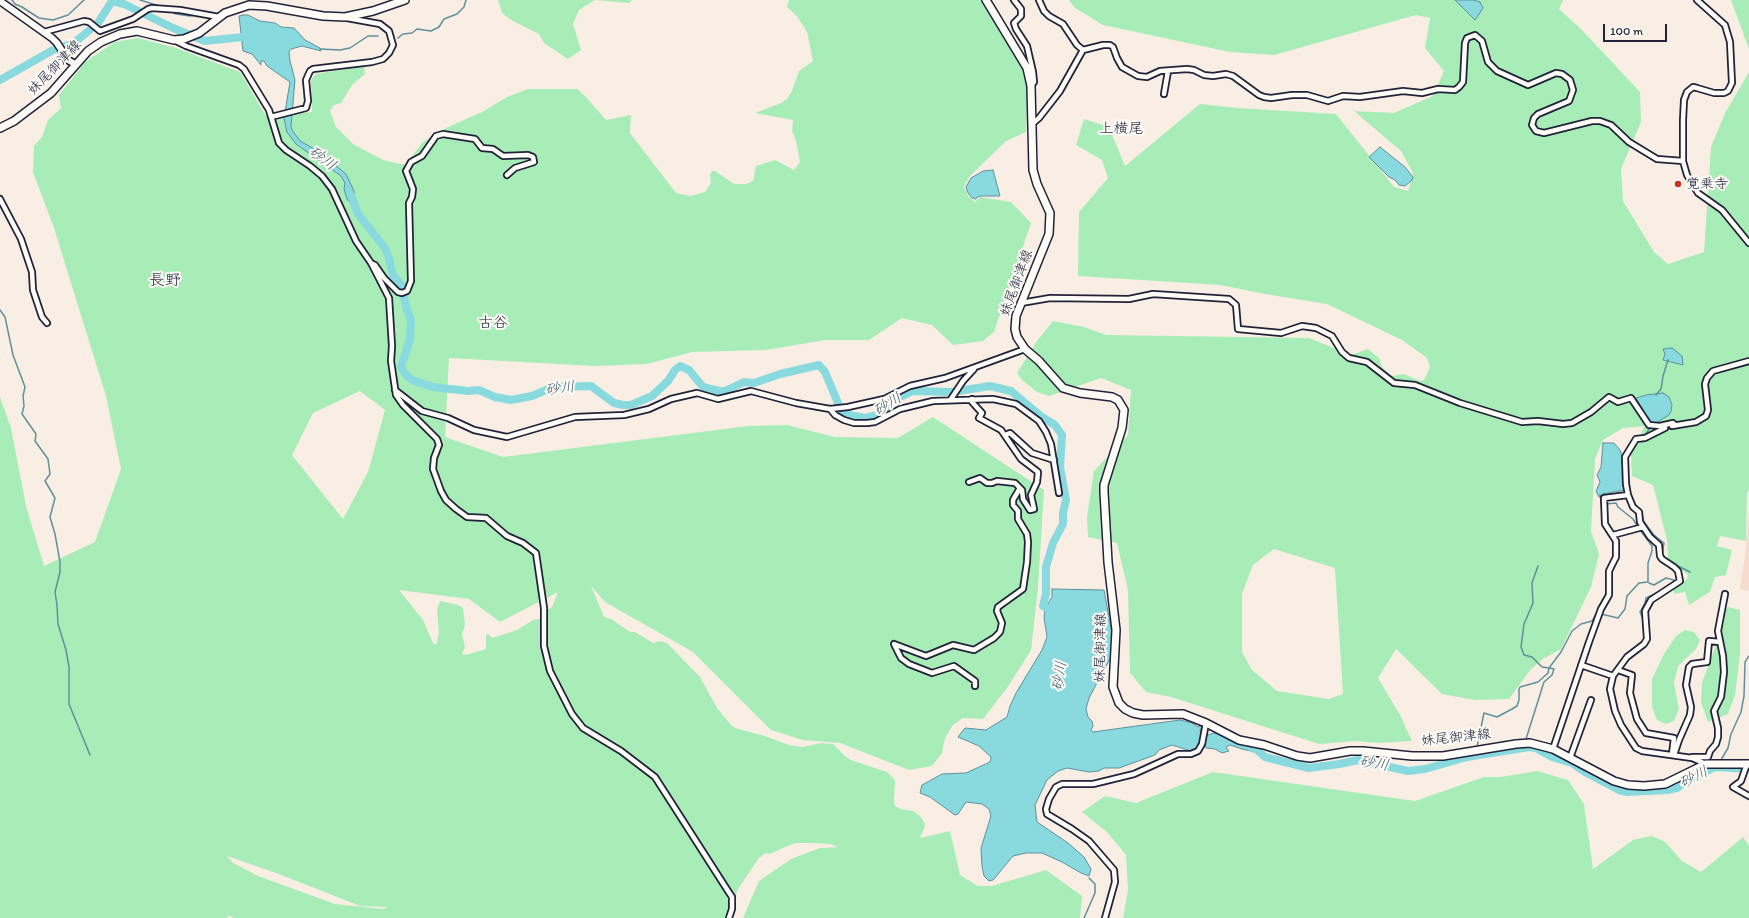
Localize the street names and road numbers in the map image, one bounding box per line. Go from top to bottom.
street label: 妹尾御津線 [25,37,85,99]
street label: 妹尾御津線 [997,247,1037,319]
street label: 妹尾御津線 [1092,613,1110,683]
street label: 妹尾御津線 [1420,726,1492,750]

